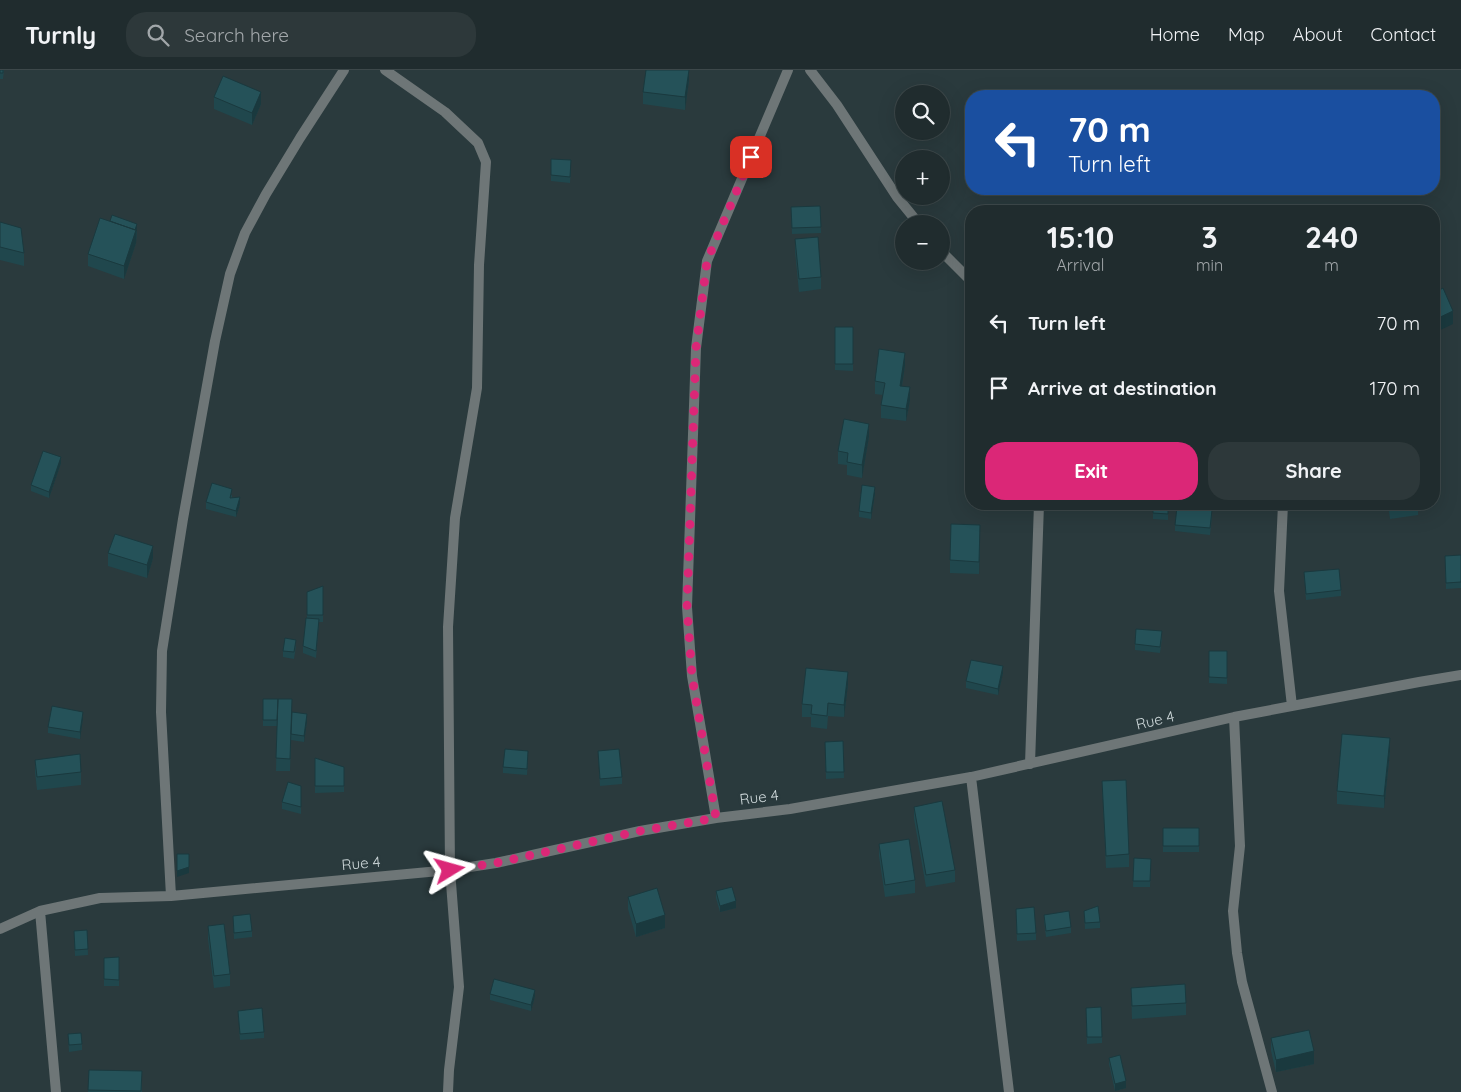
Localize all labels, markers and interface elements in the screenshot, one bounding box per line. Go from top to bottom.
search box [126,12,476,57]
text: Turnly [25,20,96,50]
icon: search [144,21,172,49]
text: Search here [184,23,289,47]
text: Home [1150,23,1200,46]
text: Map [1228,23,1265,46]
text: About [1293,23,1343,46]
text: Contact [1371,23,1436,46]
map controls [895,85,950,270]
button: search [895,85,950,140]
text: 70 m [1068,107,1151,151]
icon: left [985,110,1050,175]
pin [730,136,772,178]
icon: arrive [737,143,765,171]
button: + [895,150,950,205]
text: Turn left [1068,150,1151,178]
button: − [895,215,950,270]
text: 15:10 [1047,218,1114,256]
text: 3 [1201,218,1218,256]
text: 240 [1305,218,1358,256]
text: Arrival [1056,255,1104,275]
text: min [1196,255,1223,275]
text: m [1324,255,1339,275]
icon: left [985,309,1013,337]
text: Turn left [1028,311,1106,335]
text: 70 m [1376,311,1420,335]
icon: arrive [985,374,1013,402]
text: Arrive at destination [1028,376,1217,400]
text: 170 m [1369,376,1420,400]
button: Exit [985,442,1198,500]
button: Share [1208,442,1420,500]
street label: Rue 4 [1134,706,1176,734]
street label: Rue 4 [739,785,780,809]
position arrow [423,843,475,895]
street label: Rue 4 [341,852,381,874]

